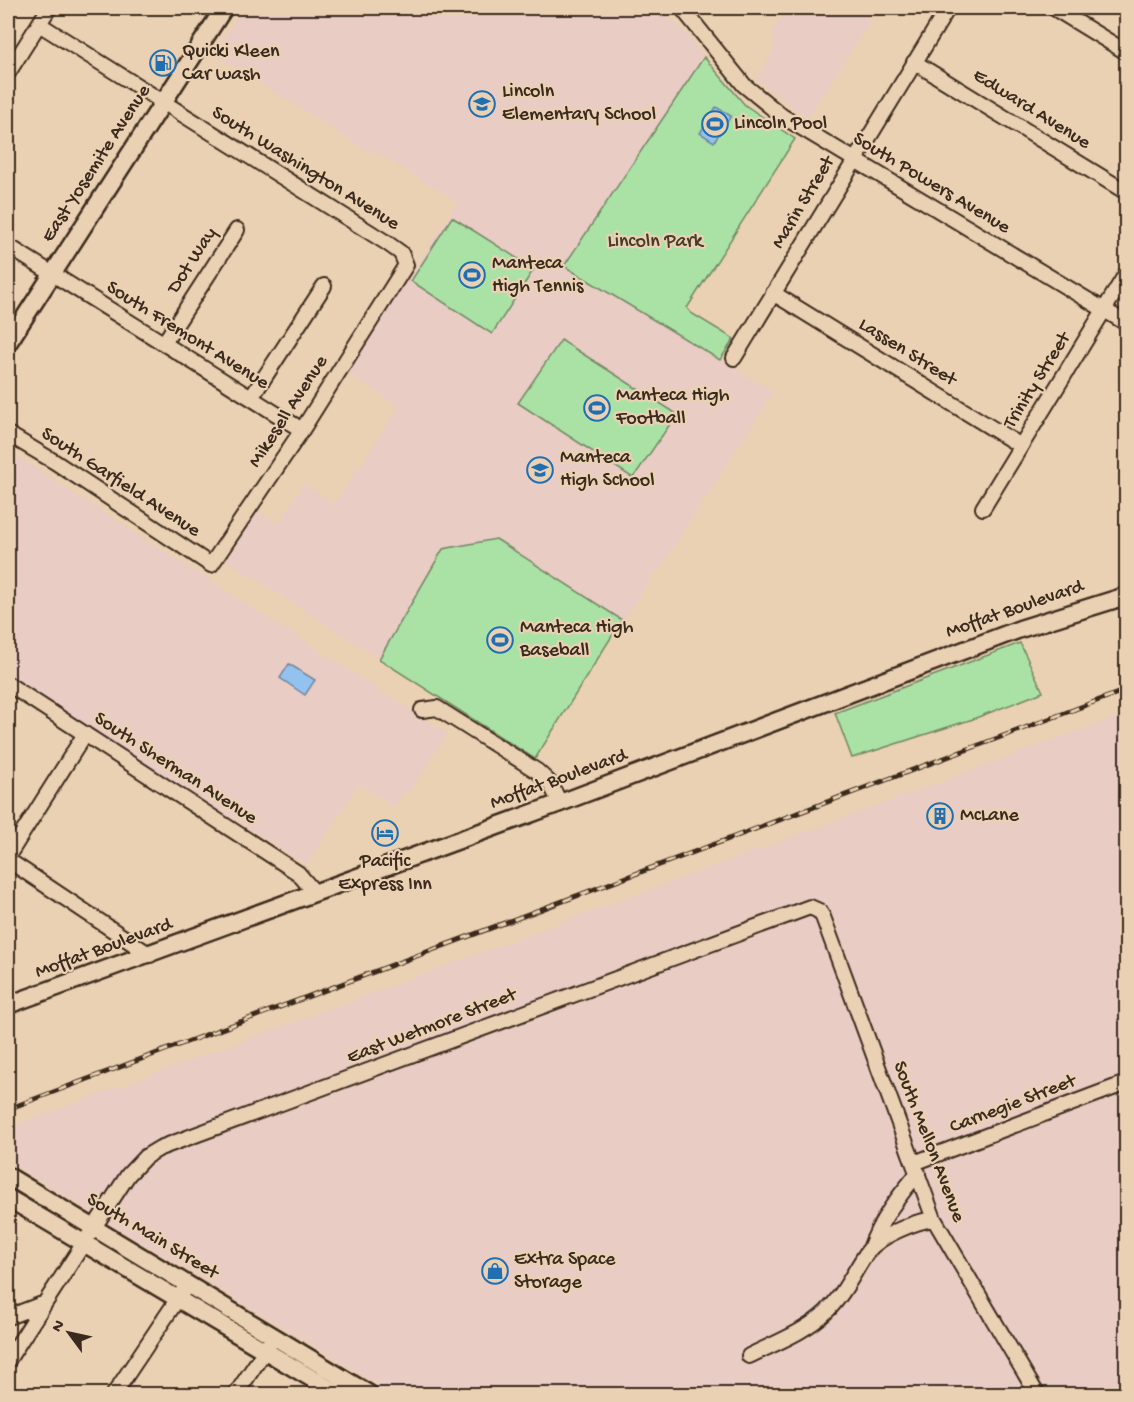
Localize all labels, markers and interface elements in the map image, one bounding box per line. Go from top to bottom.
place label: Quicki Kleen Car wash [182,41,280,87]
fuel station icon: Quicki Kleen Car wash [148,48,178,78]
street label: Edward Avenue [968,65,1095,156]
street label: East Yosemite Avenue [37,80,157,247]
place label: Lincoln Elementary School [502,81,656,127]
school or university icon: Lincoln Elementary School [467,89,497,119]
street label: South Washington Avenue [207,102,404,237]
sports icon: Lincoln Pool [700,109,730,139]
place label: Lincoln Pool [734,113,827,136]
street label: South Powers Avenue [848,128,1014,240]
street label: Marin Street [767,151,842,253]
street label: Dot Way [162,223,223,300]
park label: Lincoln Park [607,231,705,254]
place label: Manteca High Tennis [492,253,584,299]
sports icon: Manteca High Tennis [457,260,487,290]
street label: South Fremont Avenue [101,277,273,396]
street label: Lassen Street [854,314,962,393]
street label: Trinity Street [999,327,1078,434]
street label: Mikesell Avenue [244,351,334,472]
place label: Manteca High Football [615,385,730,431]
sports icon: Manteca High Football [582,393,612,423]
street label: South Garfield Avenue [36,423,205,543]
place label: Manteca High School [560,447,655,493]
school or university icon: Manteca High School [525,455,555,485]
street label: Moffat Boulevard [943,575,1089,644]
place label: Manteca High Baseball [519,617,634,663]
sports icon: Manteca High Baseball [485,625,515,655]
street label: South Sherman Avenue [89,708,261,831]
street label: Moffat Boulevard [487,744,633,815]
building icon: McLane [925,801,955,831]
place label: McLane [960,805,1020,828]
hotel icon: Pacific Express Inn [370,818,400,848]
place label: Pacific Express Inn [338,851,432,897]
street label: Moffat Boulevard [32,913,178,984]
street label: East Wetmore Street [344,983,522,1070]
street label: South Mellon Avenue [887,1058,970,1226]
street label: Carnegie Street [947,1070,1081,1140]
street label: South Main Street [82,1189,224,1286]
place label: Extra Space Storage [514,1249,616,1295]
shop icon: Extra Space Storage [480,1256,510,1286]
north arrow [39,1303,99,1363]
text: N [49,1317,70,1336]

